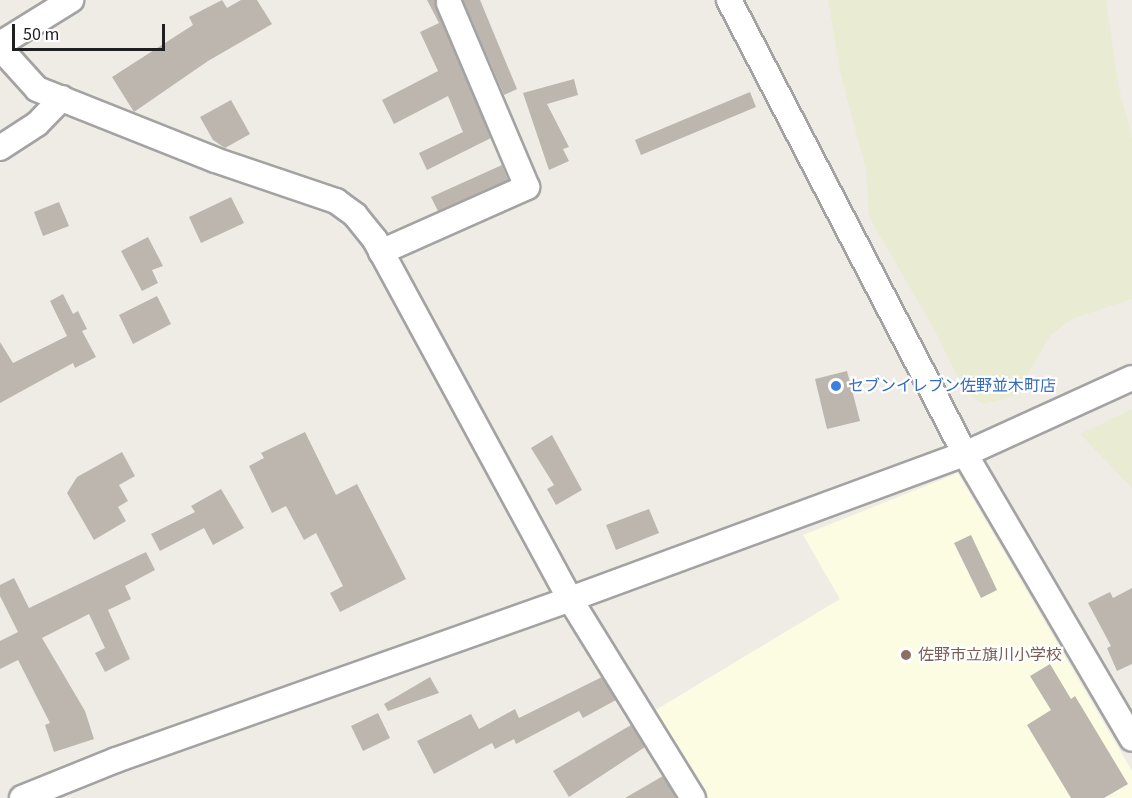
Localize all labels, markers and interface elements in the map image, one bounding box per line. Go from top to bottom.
scale bar [15,12,168,50]
text: 50 m [23,22,59,47]
place label: セブンイレブン佐野並木町店 [848,376,1056,396]
marker: セブンイレブン佐野並木町店 [829,379,843,393]
place label: 佐野市立旗川小学校 [918,645,1062,665]
marker: 佐野市立旗川小学校 [899,648,913,662]

